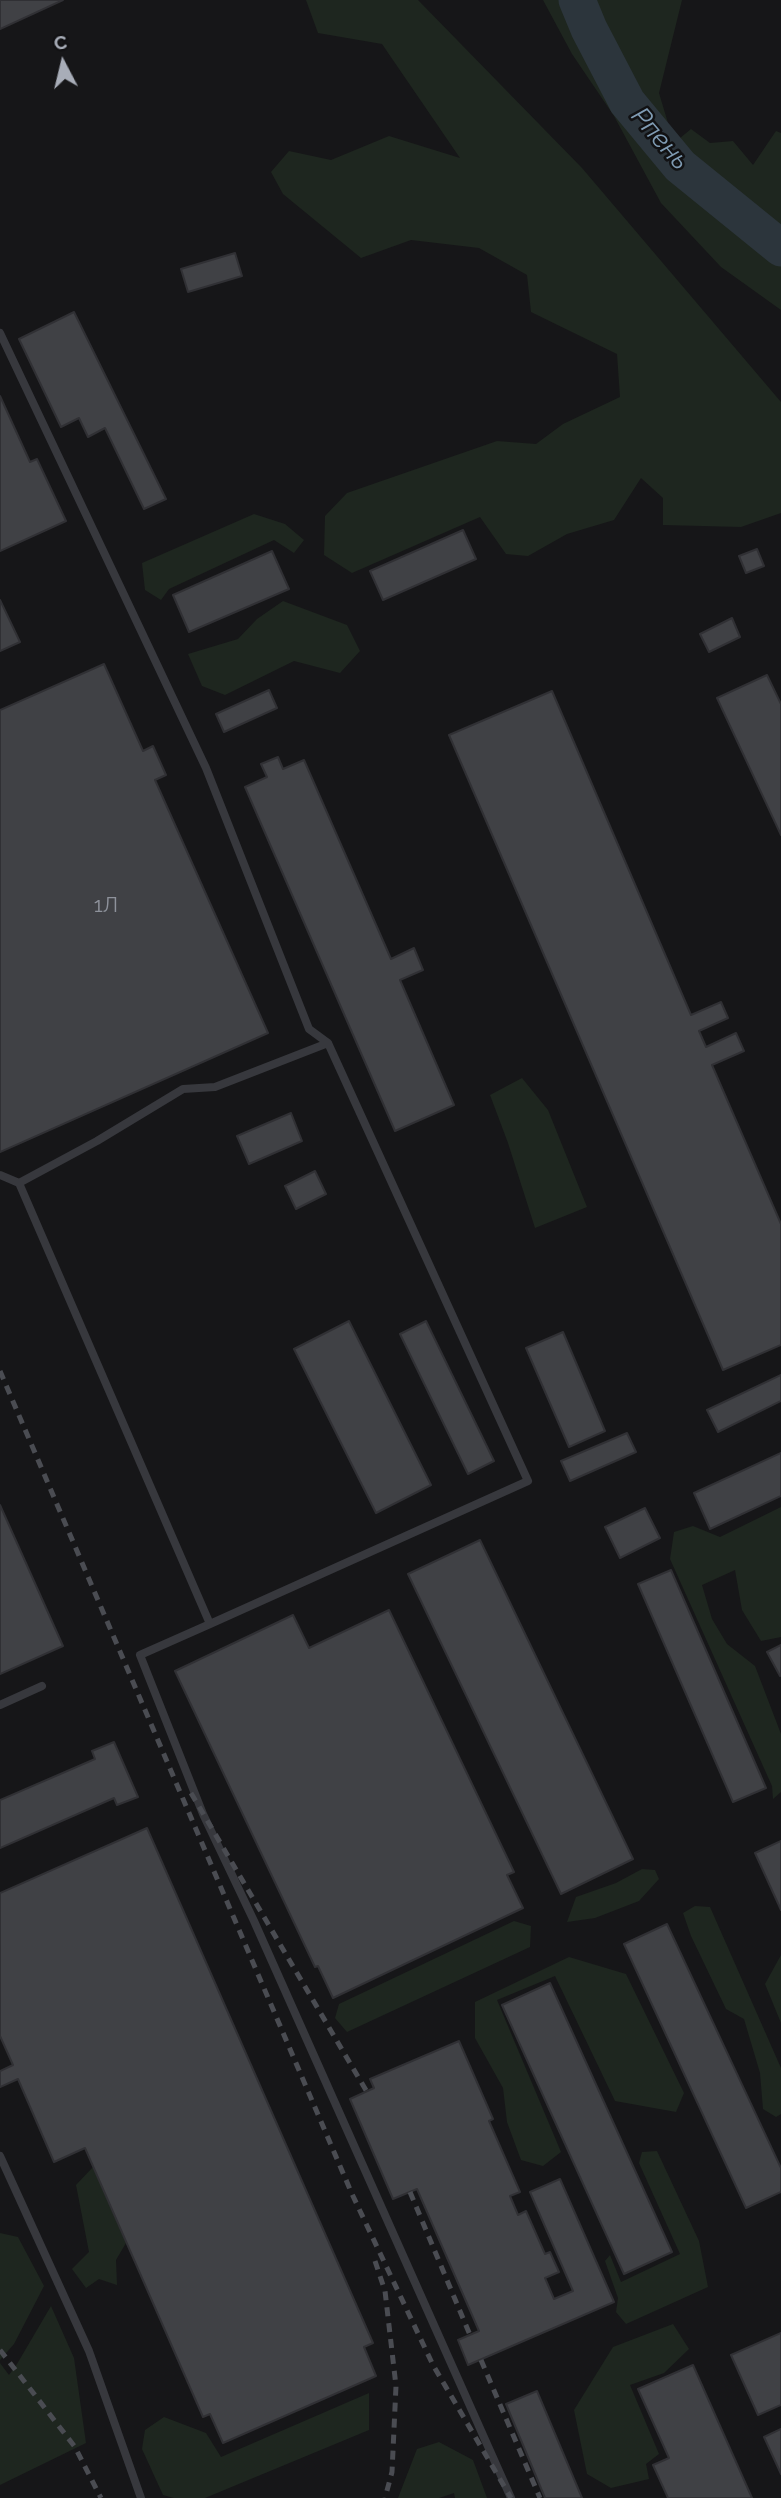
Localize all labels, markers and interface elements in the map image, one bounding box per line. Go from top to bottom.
north arrow [28,28,98,98]
text: С [53,30,68,54]
water label: Рпень [624,101,696,177]
house number: 1Л [94,893,118,919]

